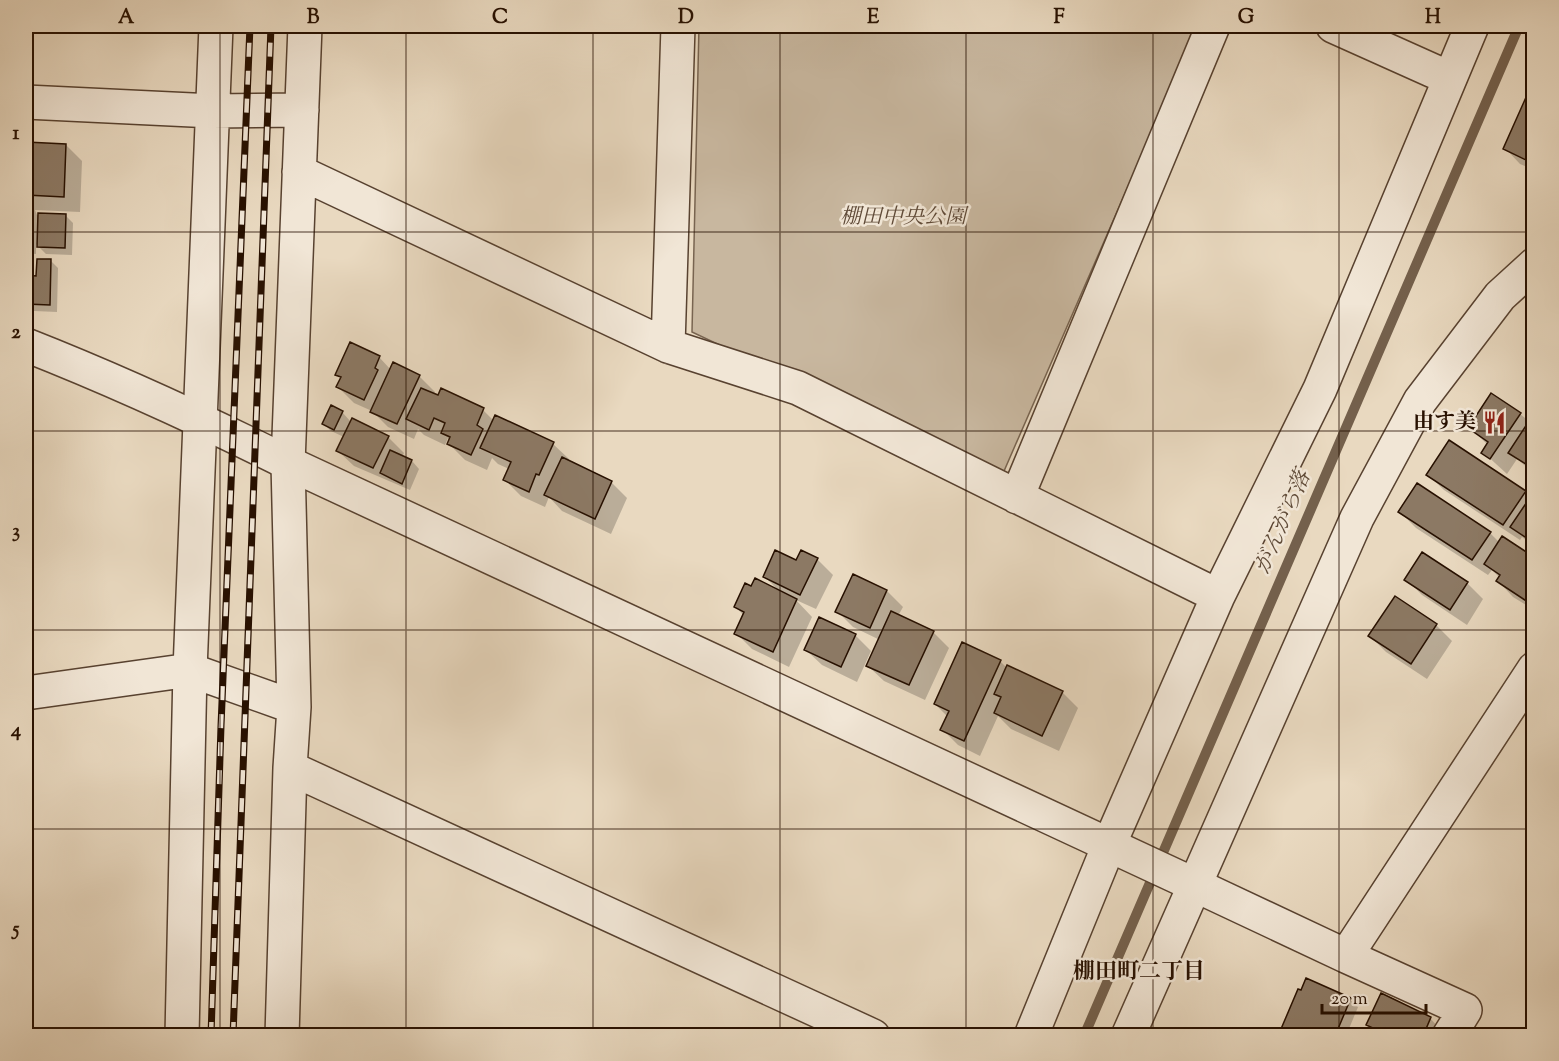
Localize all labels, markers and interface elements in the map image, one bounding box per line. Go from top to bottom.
text: A [118,4,135,33]
text: B [307,4,320,33]
text: C [492,4,508,33]
text: D [678,4,694,33]
text: E [867,4,880,33]
text: F [1053,4,1065,33]
text: G [1238,4,1255,33]
text: H [1425,4,1441,33]
text: 1 [13,120,20,149]
park label: 棚田中央公園 [840,203,969,233]
text: 2 [11,319,21,348]
place label: 由す美 [1413,408,1476,438]
restaurant icon: 由す美 [1481,410,1507,436]
water label: がんがら落 [1248,463,1321,580]
text: 3 [12,518,20,547]
text: 4 [10,717,21,746]
text: 5 [11,916,20,945]
district label: 棚田町二丁目 [1073,957,1205,989]
scale bar [1322,977,1426,1015]
text: 20 m [1331,987,1368,1013]

